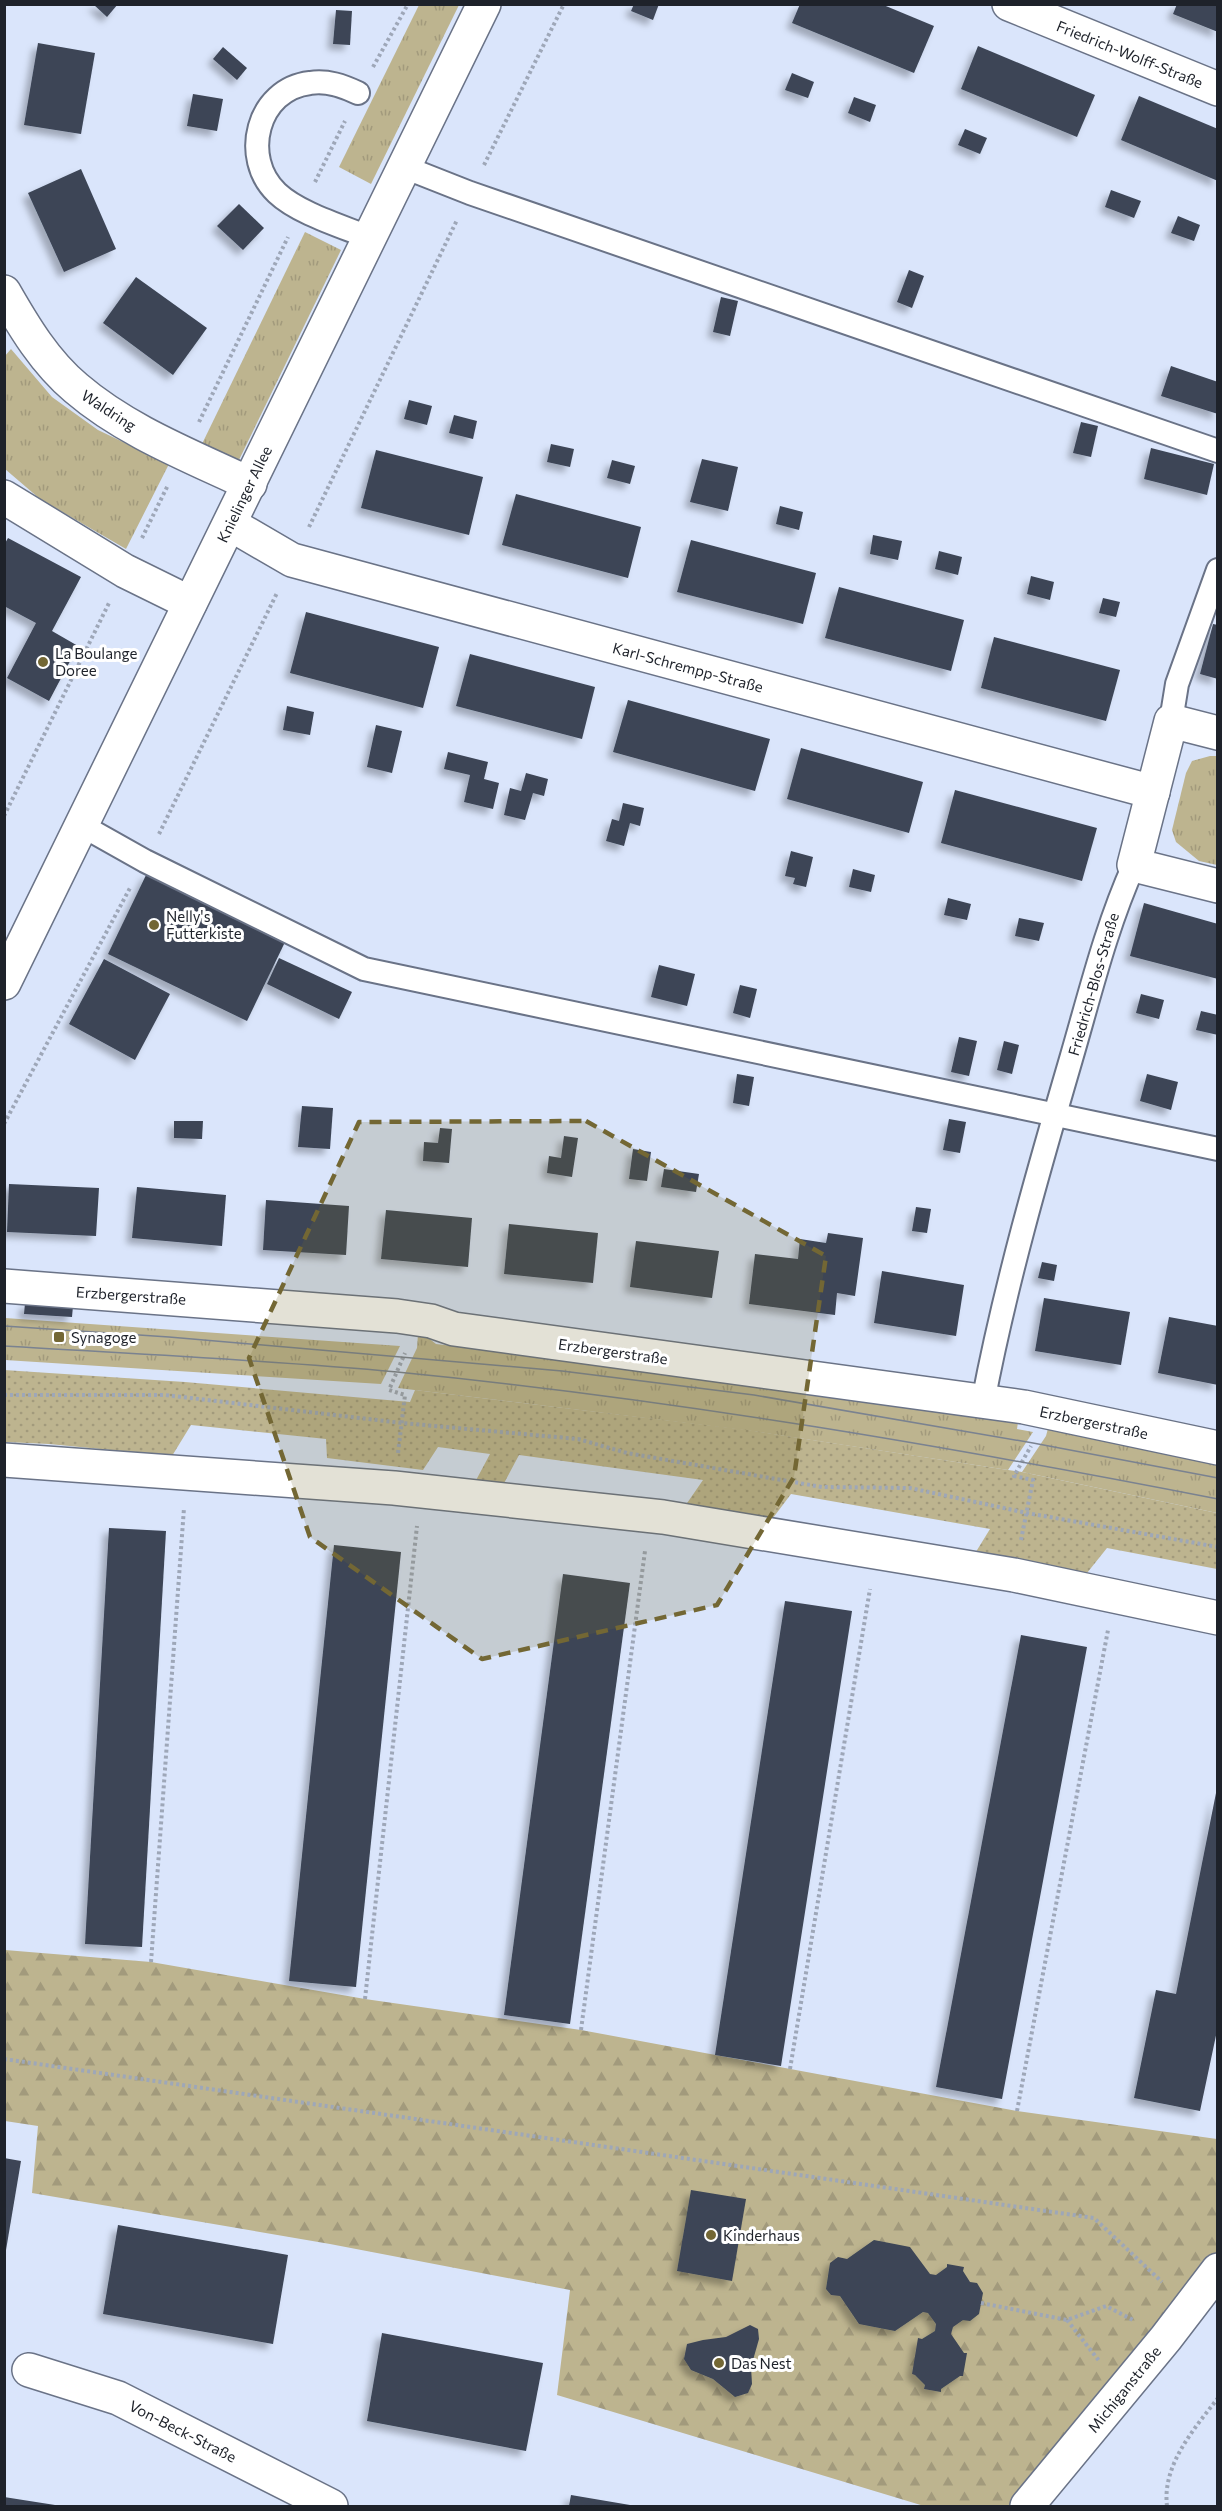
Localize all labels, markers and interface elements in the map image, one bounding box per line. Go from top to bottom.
street label: Friedrich-Wolff-Straße [1054,16,1206,92]
street label: Waldring [78,386,140,434]
street label: Knielinger Allee [213,443,275,545]
street label: Karl-Schrempp-Straße [611,638,765,696]
place label: La Boulange Doree [55,644,138,679]
marker: La Boulange Doree [36,655,50,669]
place label: Nelly's Futterkiste [166,907,242,942]
street label: Friedrich-Blos-Straße [1064,910,1122,1058]
marker: Nelly's Futterkiste [147,918,161,932]
street label: Erzbergerstraße [75,1282,187,1308]
place label: Synagoge [71,1328,137,1346]
marker: Synagoge [52,1330,66,1344]
street label: Erzbergerstraße [557,1334,669,1368]
street label: Erzbergerstraße [1038,1402,1150,1442]
place label: Kinderhaus [723,2226,800,2244]
marker: Kinderhaus [704,2228,718,2242]
street label: Michiganstraße [1084,2342,1164,2436]
place label: Das Nest [731,2354,792,2372]
marker: Das Nest [712,2356,726,2370]
street label: Von-Beck-Straße [126,2396,240,2466]

